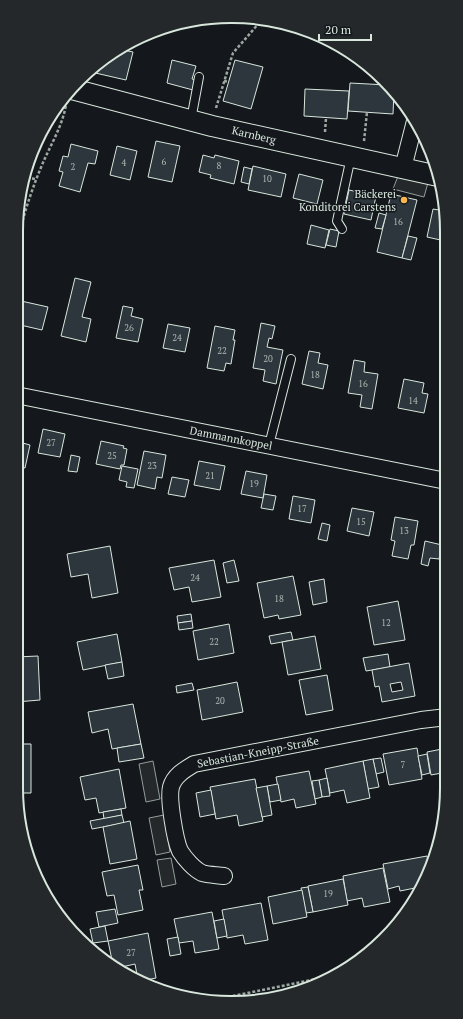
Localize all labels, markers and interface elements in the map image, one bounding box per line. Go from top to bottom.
scale bar [319,16,371,42]
text: 20 m [325,22,352,37]
street label: Karnberg [231,123,278,147]
house number: 6 [162,156,167,168]
house number: 4 [122,157,127,169]
house number: 8 [217,160,222,172]
house number: 2 [71,161,76,173]
house number: 10 [262,173,272,185]
place label: Bäckerei Konditorei Carstens [299,187,396,214]
marker: Bäckerei Konditorei Carstens [399,195,409,205]
house number: 16 [393,216,403,228]
house number: 26 [124,322,134,334]
house number: 24 [172,332,182,344]
house number: 22 [217,345,227,357]
house number: 20 [263,353,273,365]
house number: 18 [310,369,320,381]
house number: 16 [358,378,368,390]
house number: 14 [408,395,418,407]
street label: Dammannkoppel [188,423,274,453]
house number: 27 [46,437,56,449]
house number: 25 [107,450,117,462]
house number: 23 [147,460,157,472]
house number: 21 [205,470,215,482]
house number: 19 [249,478,259,490]
house number: 17 [297,503,307,515]
house number: 15 [356,516,366,528]
house number: 13 [399,525,409,537]
house number: 24 [190,572,200,584]
house number: 18 [274,593,284,605]
house number: 12 [381,617,391,629]
house number: 22 [209,636,219,648]
house number: 20 [215,695,225,707]
street label: Sebastian-Kneipp-Straße [196,733,321,771]
house number: 7 [401,759,406,771]
house number: 19 [323,888,333,900]
house number: 27 [126,947,136,959]

